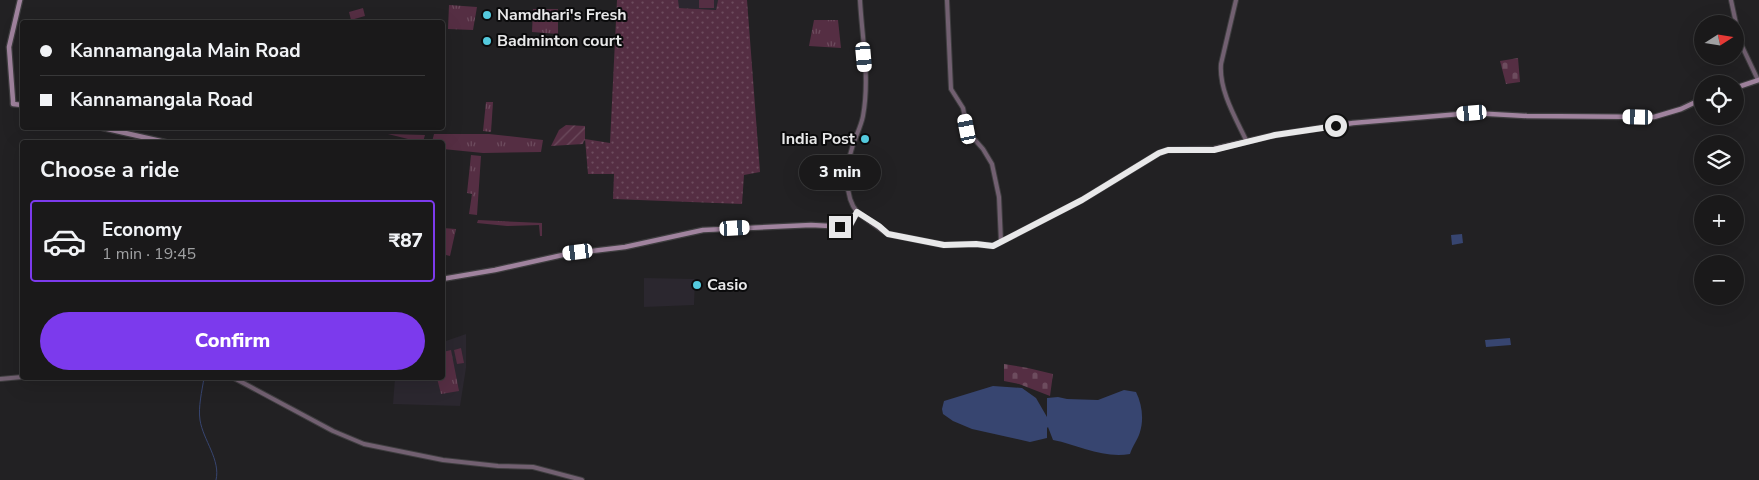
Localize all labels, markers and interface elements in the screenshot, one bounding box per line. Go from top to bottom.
place label: Namdhari's Fresh [497,4,627,26]
marker: Namdhari's Fresh [481,9,493,21]
north arrow [1694,15,1744,65]
map controls [1694,15,1744,305]
place label: Badminton court [497,30,622,52]
marker: Badminton court [481,35,493,47]
text: Kannamangala Main Road [70,38,301,64]
car [855,41,872,73]
button: locate [1694,75,1744,125]
text: Kannamangala Road [70,87,253,113]
car [1456,104,1487,122]
car [1622,109,1653,125]
car [956,113,977,145]
route start [1325,115,1347,137]
place label: India Post [781,128,856,150]
marker: India Post [859,133,871,145]
button: layers [1694,135,1744,185]
callout: 3 min [799,154,881,190]
text: Choose a ride [40,155,179,185]
text: 3 min [819,161,861,183]
button: + [1694,195,1744,245]
route end [829,216,851,238]
text: Economy [102,217,182,243]
icon: car [42,219,87,264]
car [719,220,750,236]
text: ₹87 [389,228,423,254]
text: 1 min · 19:45 [102,243,196,265]
car [562,243,593,261]
button: − [1694,255,1744,305]
place label: Casio [707,274,747,296]
marker: Casio [691,279,703,291]
button: Confirm [40,312,425,370]

